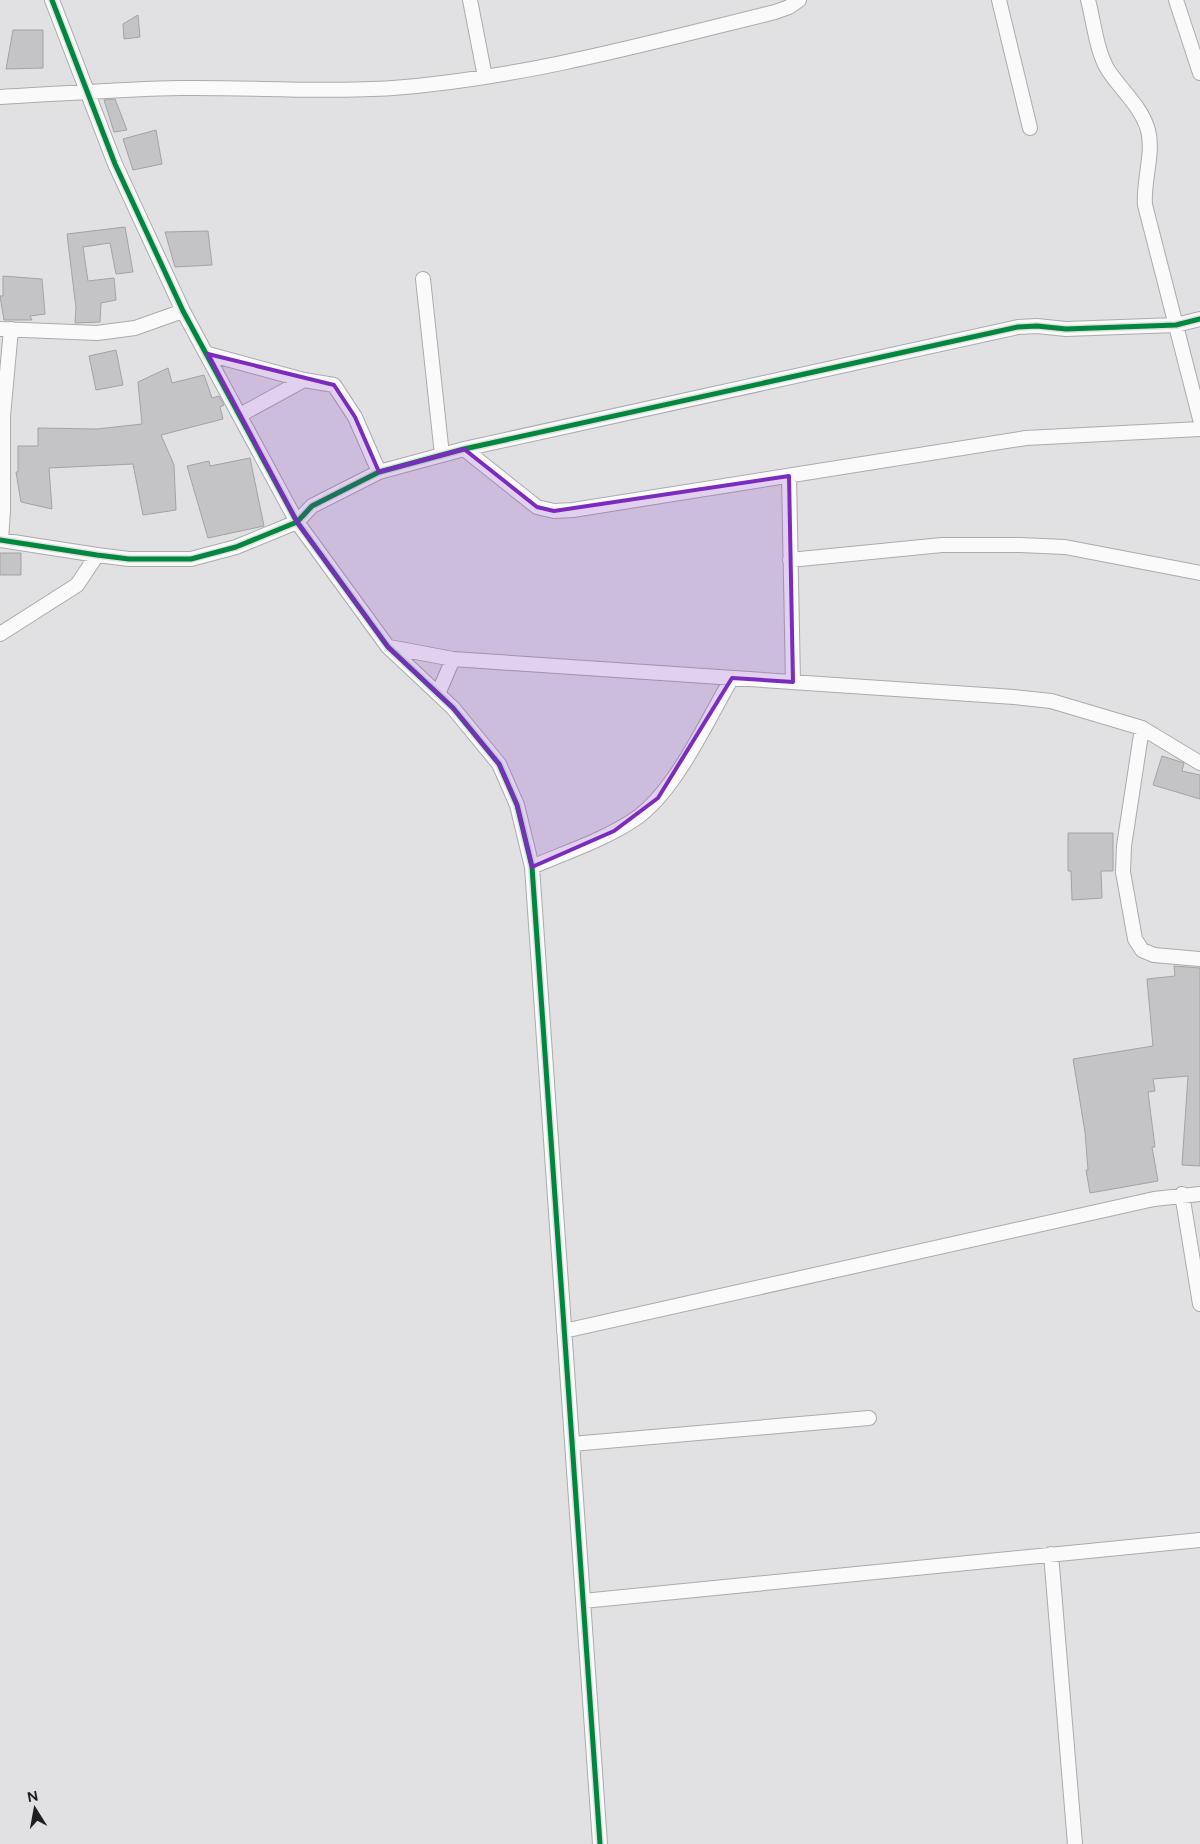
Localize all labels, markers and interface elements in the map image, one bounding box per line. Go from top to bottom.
north arrow [10,1784,60,1834]
text: N [26,1787,40,1806]

